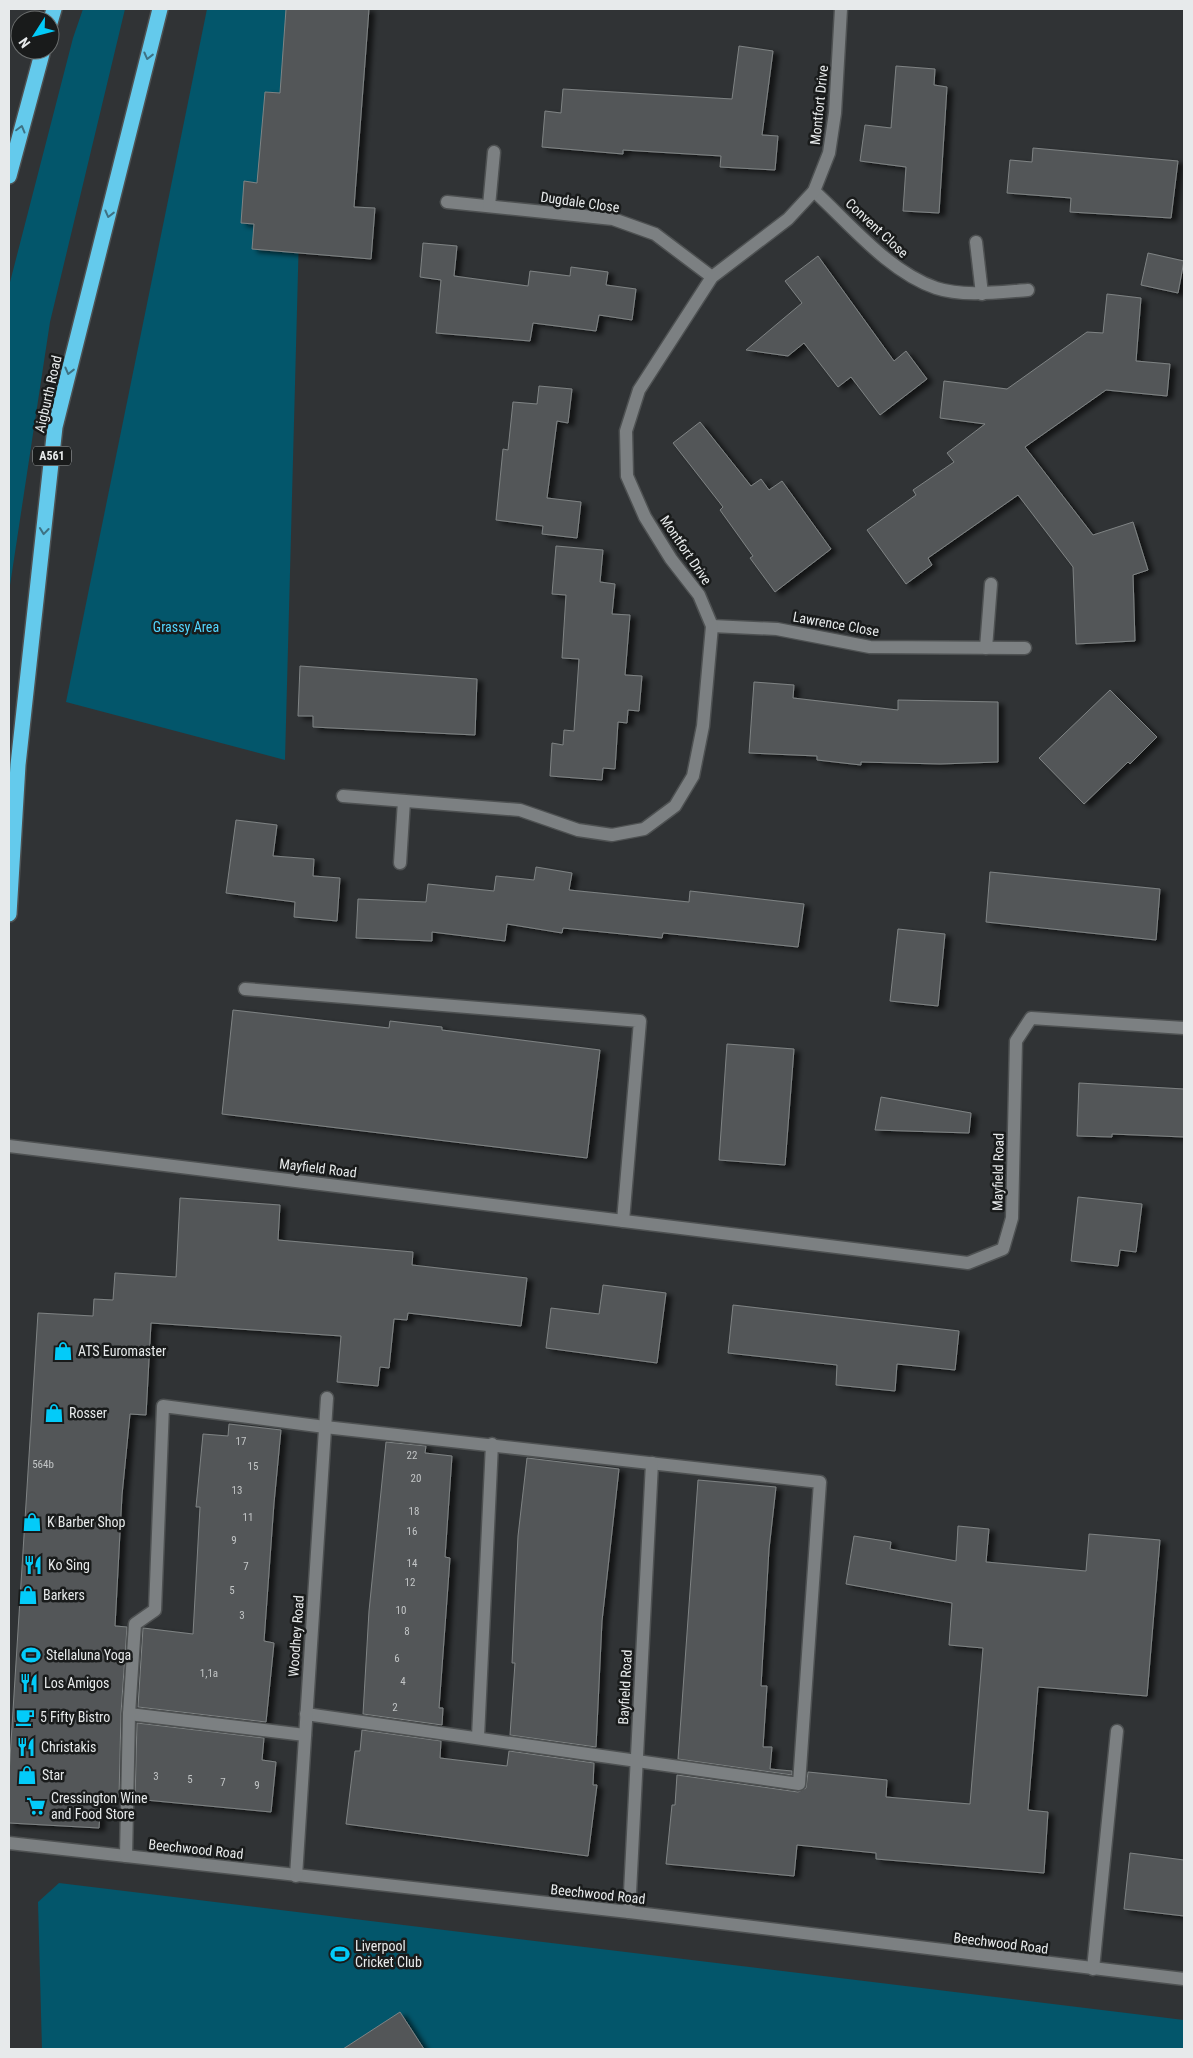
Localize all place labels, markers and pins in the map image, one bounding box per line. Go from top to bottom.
shop icon: ATS Euromaster [52,1340,74,1362]
place label: ATS Euromaster [78,1343,166,1359]
shop icon: Rosser [43,1402,65,1424]
place label: Rosser [69,1405,107,1421]
shop icon: K Barber Shop [21,1511,43,1533]
place label: K Barber Shop [47,1514,125,1530]
restaurant icon: Ko Sing [22,1554,44,1576]
place label: Ko Sing [48,1557,90,1573]
shop icon: Barkers [17,1584,39,1606]
place label: Barkers [43,1587,85,1603]
sports icon: Stellaluna Yoga [20,1644,42,1666]
place label: Stellaluna Yoga [46,1647,131,1663]
restaurant icon: Los Amigos [18,1672,40,1694]
place label: Los Amigos [44,1675,109,1691]
cafe icon: 5 Fifty Bistro [14,1706,36,1728]
place label: 5 Fifty Bistro [40,1709,110,1725]
restaurant icon: Christakis [15,1736,37,1758]
place label: Christakis [41,1739,96,1755]
shop icon: Star [16,1764,38,1786]
place label: Star [42,1767,64,1783]
place label: Cressington Wine and Food Store [51,1790,148,1822]
supermarket icon: Cressington Wine and Food Store [25,1795,47,1817]
place label: Liverpool Cricket Club [355,1938,422,1970]
sports icon: Liverpool Cricket Club [329,1943,351,1965]

